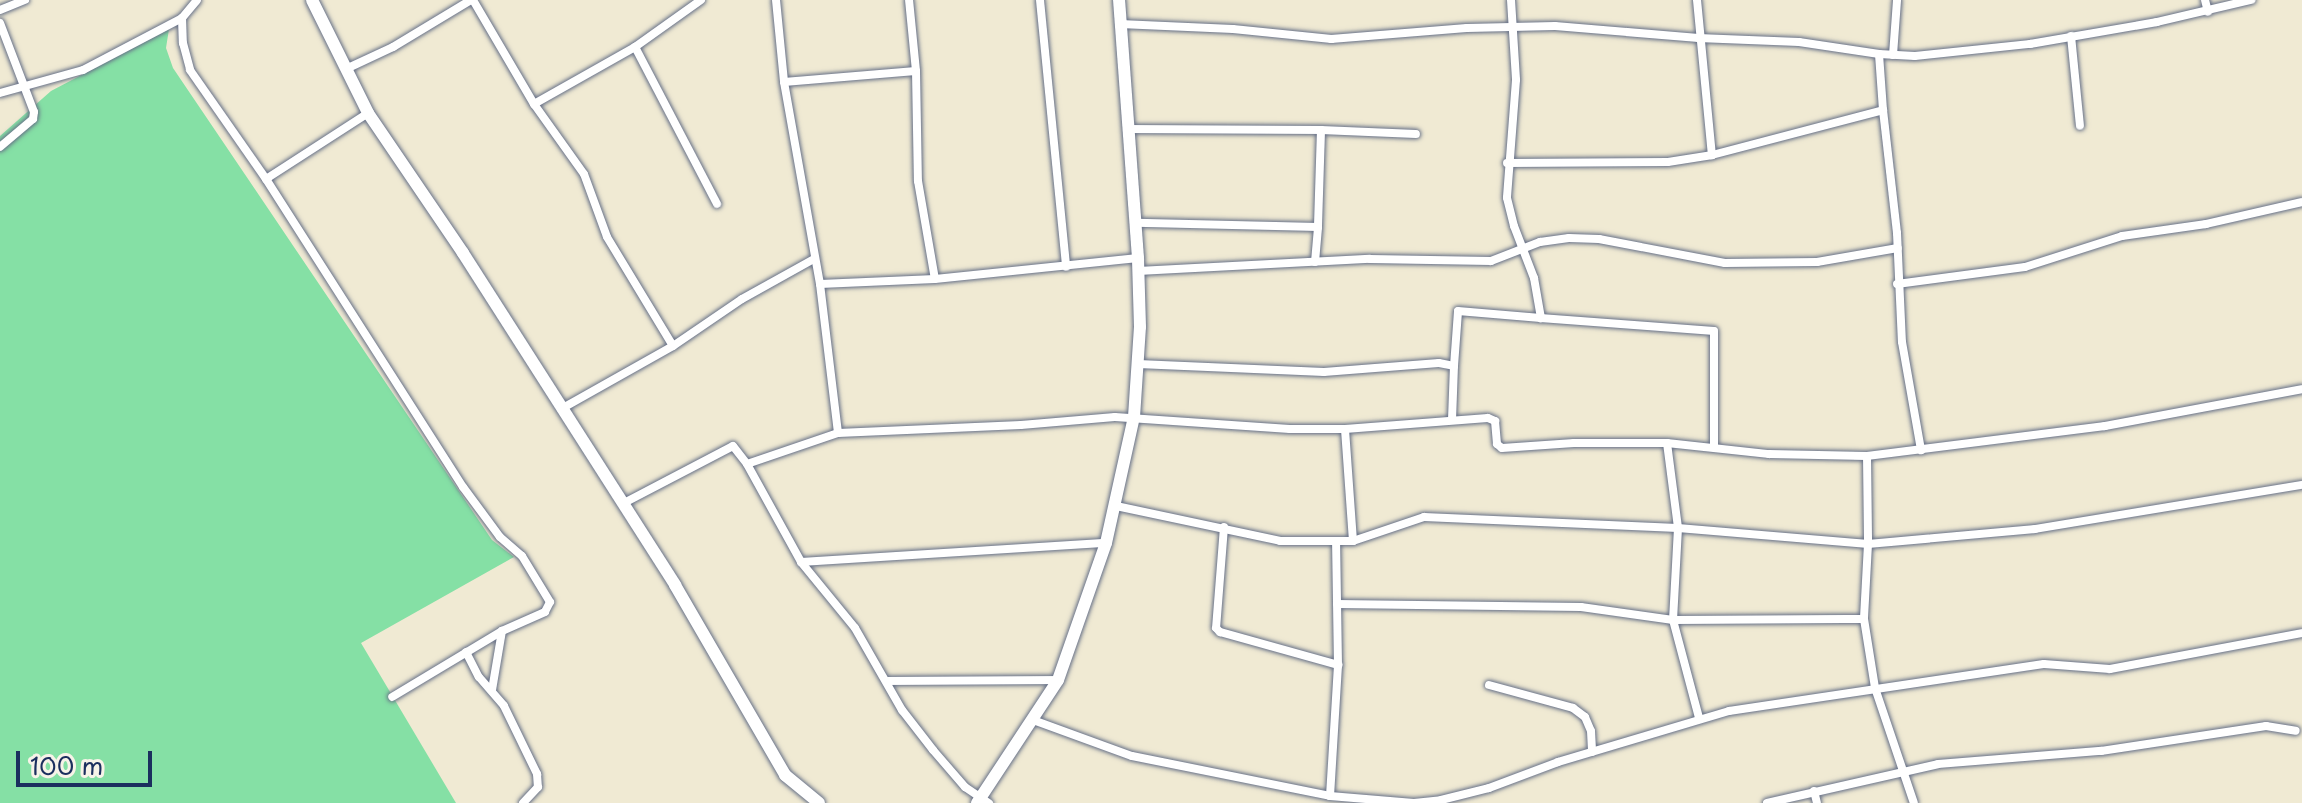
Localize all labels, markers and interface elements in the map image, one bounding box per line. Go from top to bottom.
scale bar [20,735,156,785]
text: 100 m [30,747,103,783]

